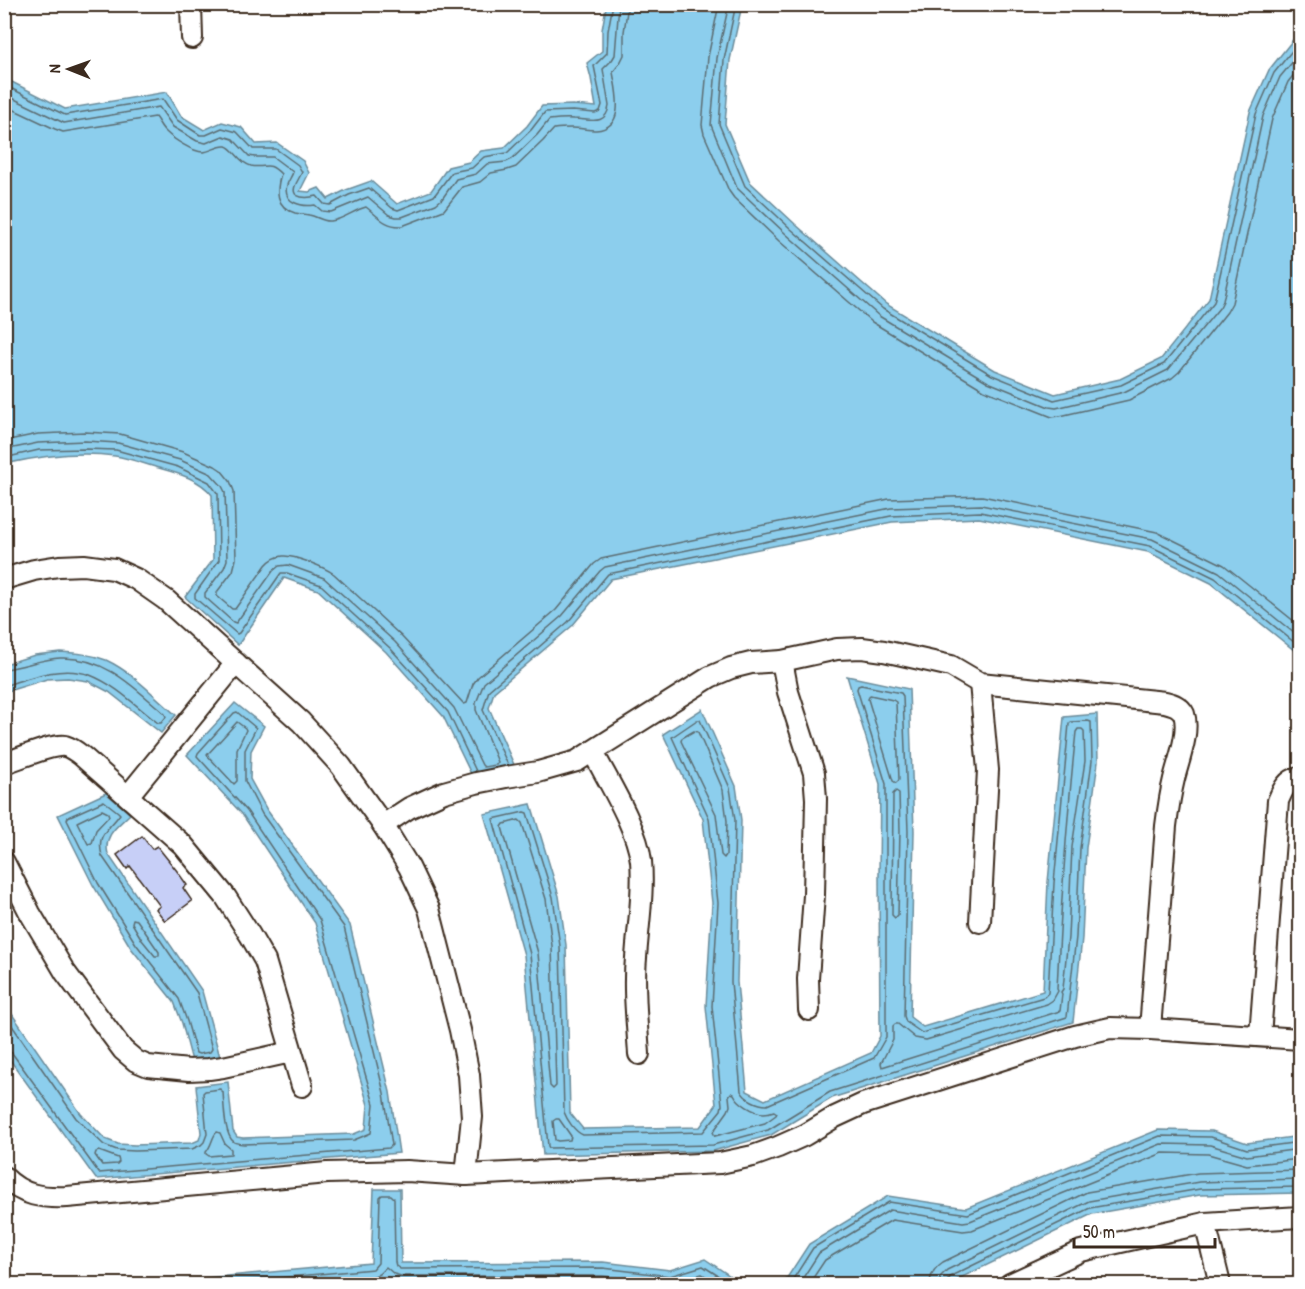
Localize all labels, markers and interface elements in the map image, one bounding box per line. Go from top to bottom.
north arrow [39,39,99,99]
text: N [43,64,65,73]
scale bar [1074,1211,1215,1249]
text: 50 m [1083,1219,1115,1244]

